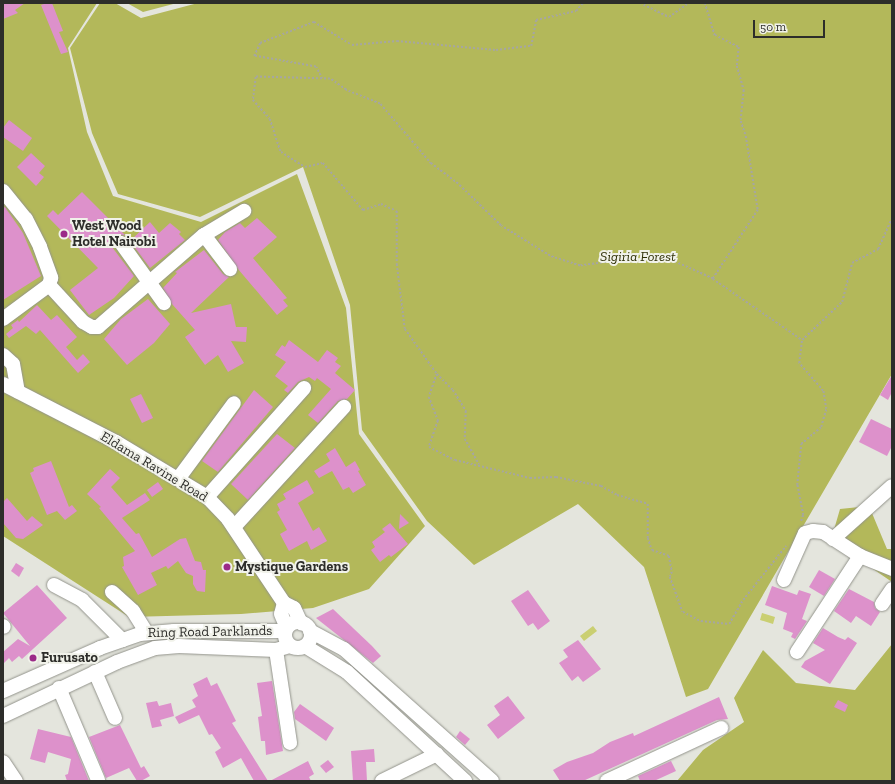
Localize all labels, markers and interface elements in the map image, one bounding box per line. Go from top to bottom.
scale bar [755,12,827,38]
text: 50 m [760,20,786,34]
place label: West Wood Hotel Nairobi [72,218,156,250]
marker: West Wood Hotel Nairobi [59,229,69,239]
park label: Sigiria Forest [600,249,676,265]
street label: Eldama Ravine Road [97,428,211,506]
place label: Mystique Gardens [235,559,348,575]
marker: Mystique Gardens [222,562,232,572]
street label: Ring Road Parklands [147,623,273,641]
place label: Furusato [41,650,98,666]
marker: Furusato [28,653,38,663]

